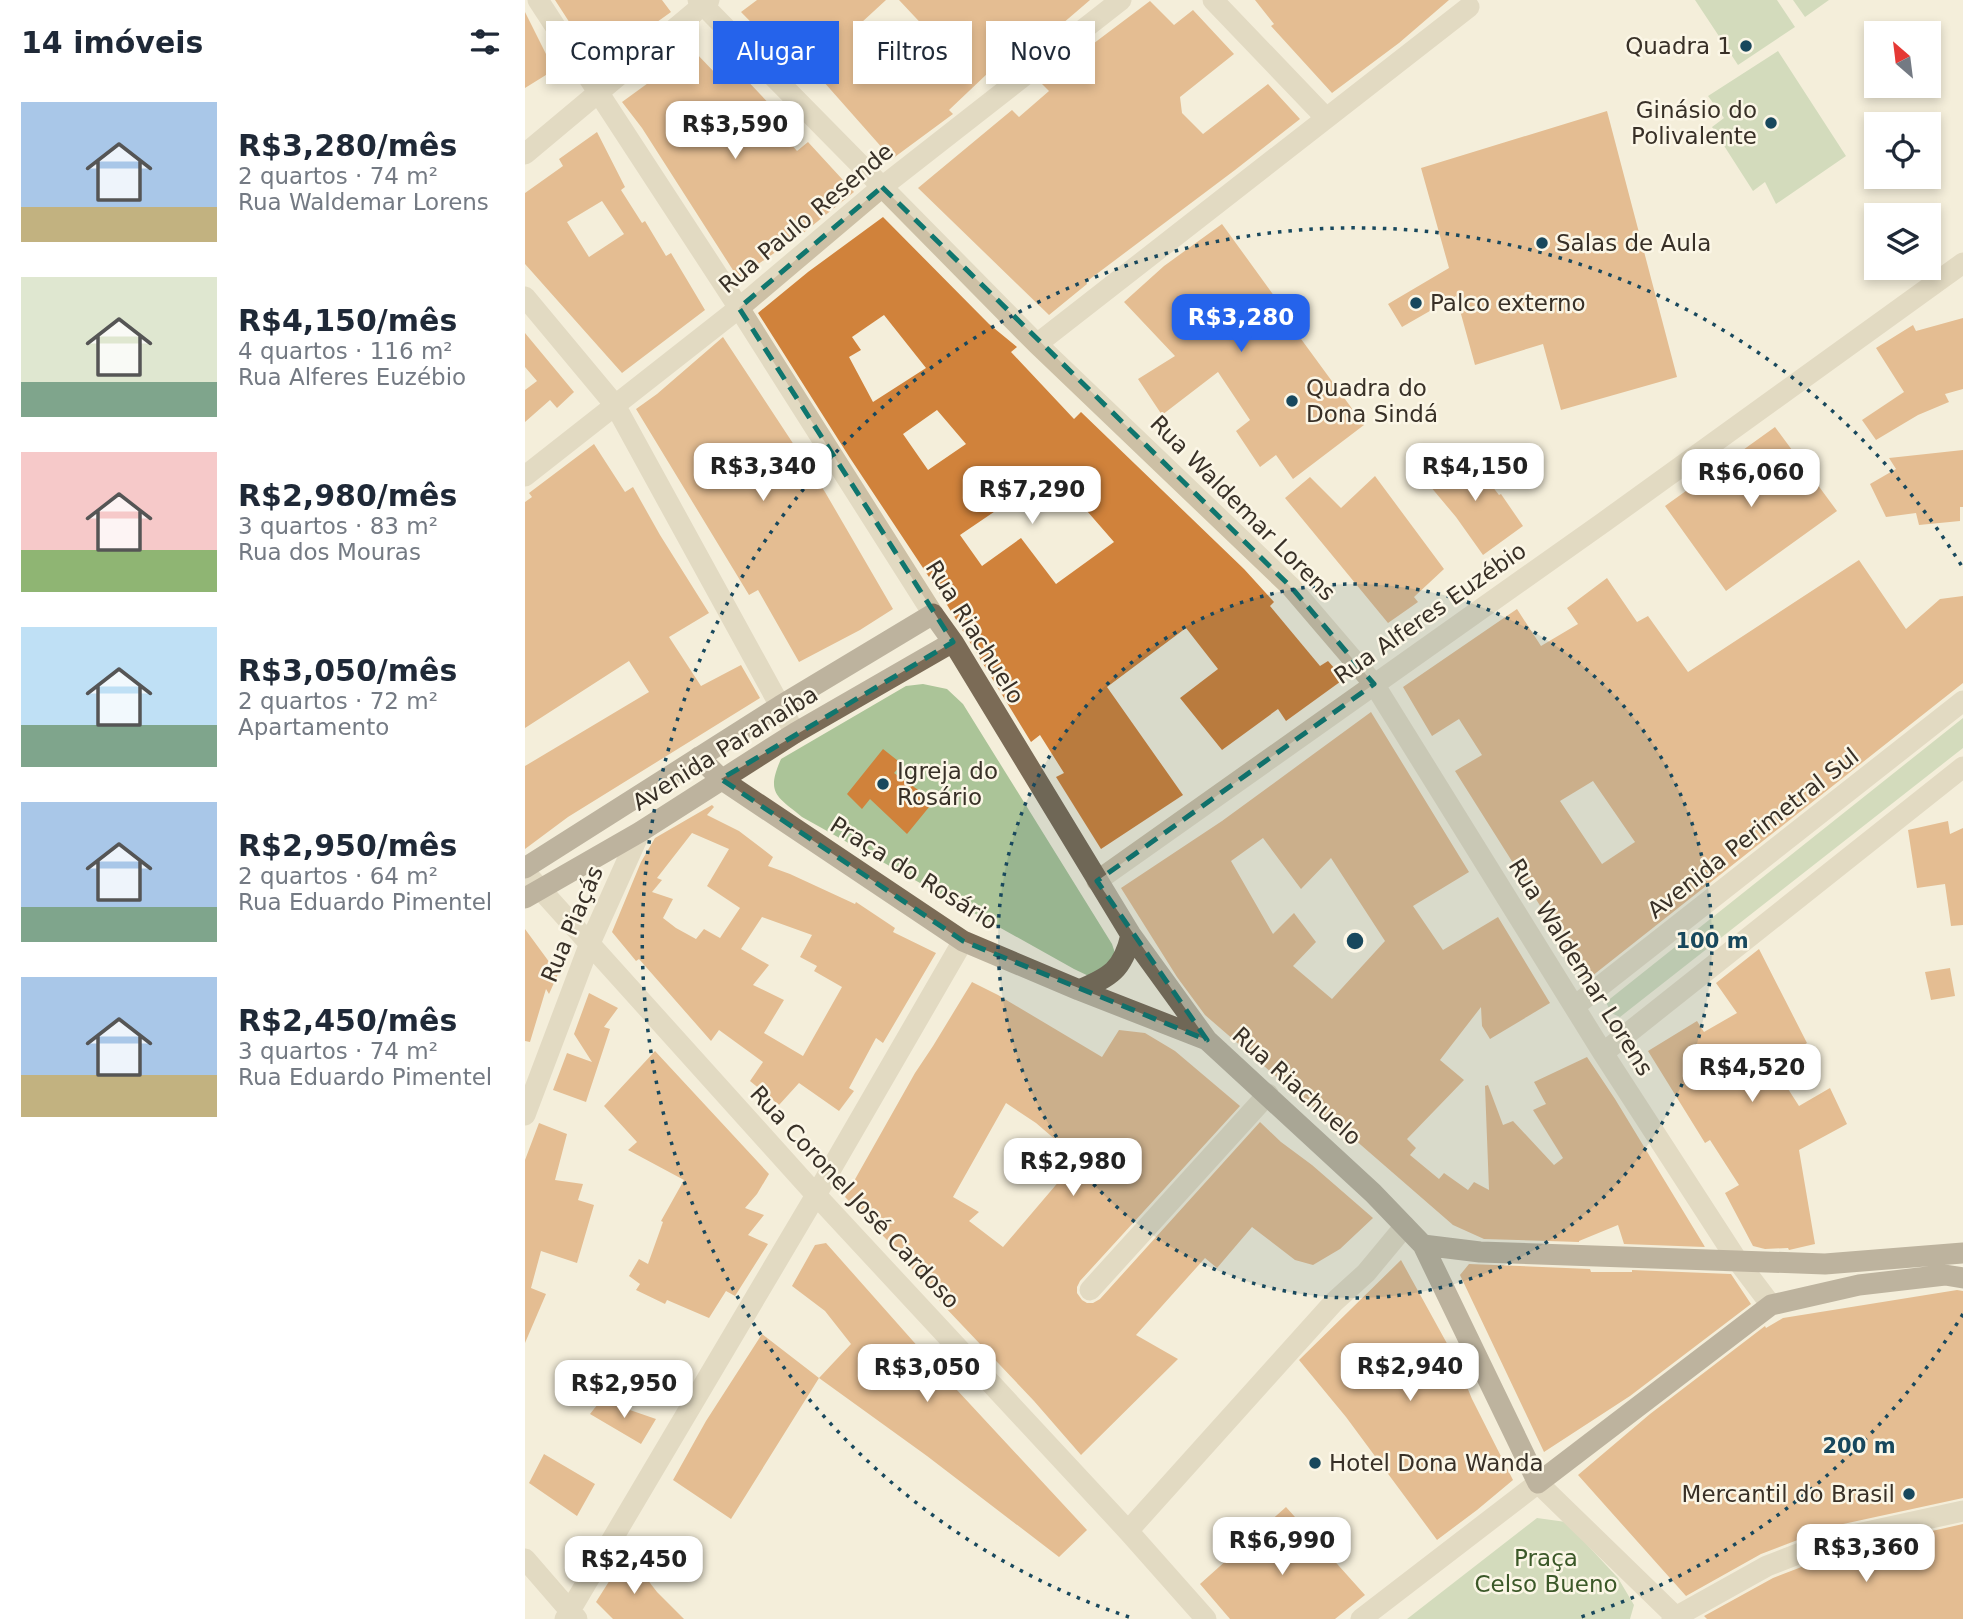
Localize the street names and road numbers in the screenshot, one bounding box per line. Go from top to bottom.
street label: Rua Paulo Resende [714,138,898,298]
street label: Rua Waldemar Lorens [1145,410,1341,606]
street label: Rua Alferes Euzébio [1329,537,1531,689]
street label: Rua Riachuelo [921,556,1029,708]
street label: Avenida Paranaíba [628,680,822,816]
street label: Avenida Perimetral Sul [1642,743,1864,923]
street label: Praça do Rosário [826,811,1002,935]
street label: Rua Waldemar Lorens [1504,854,1658,1080]
street label: Rua Piaçás [536,862,608,986]
street label: Rua Riachuelo [1227,1022,1367,1150]
street label: Rua Coronel José Cardoso [745,1080,965,1314]

